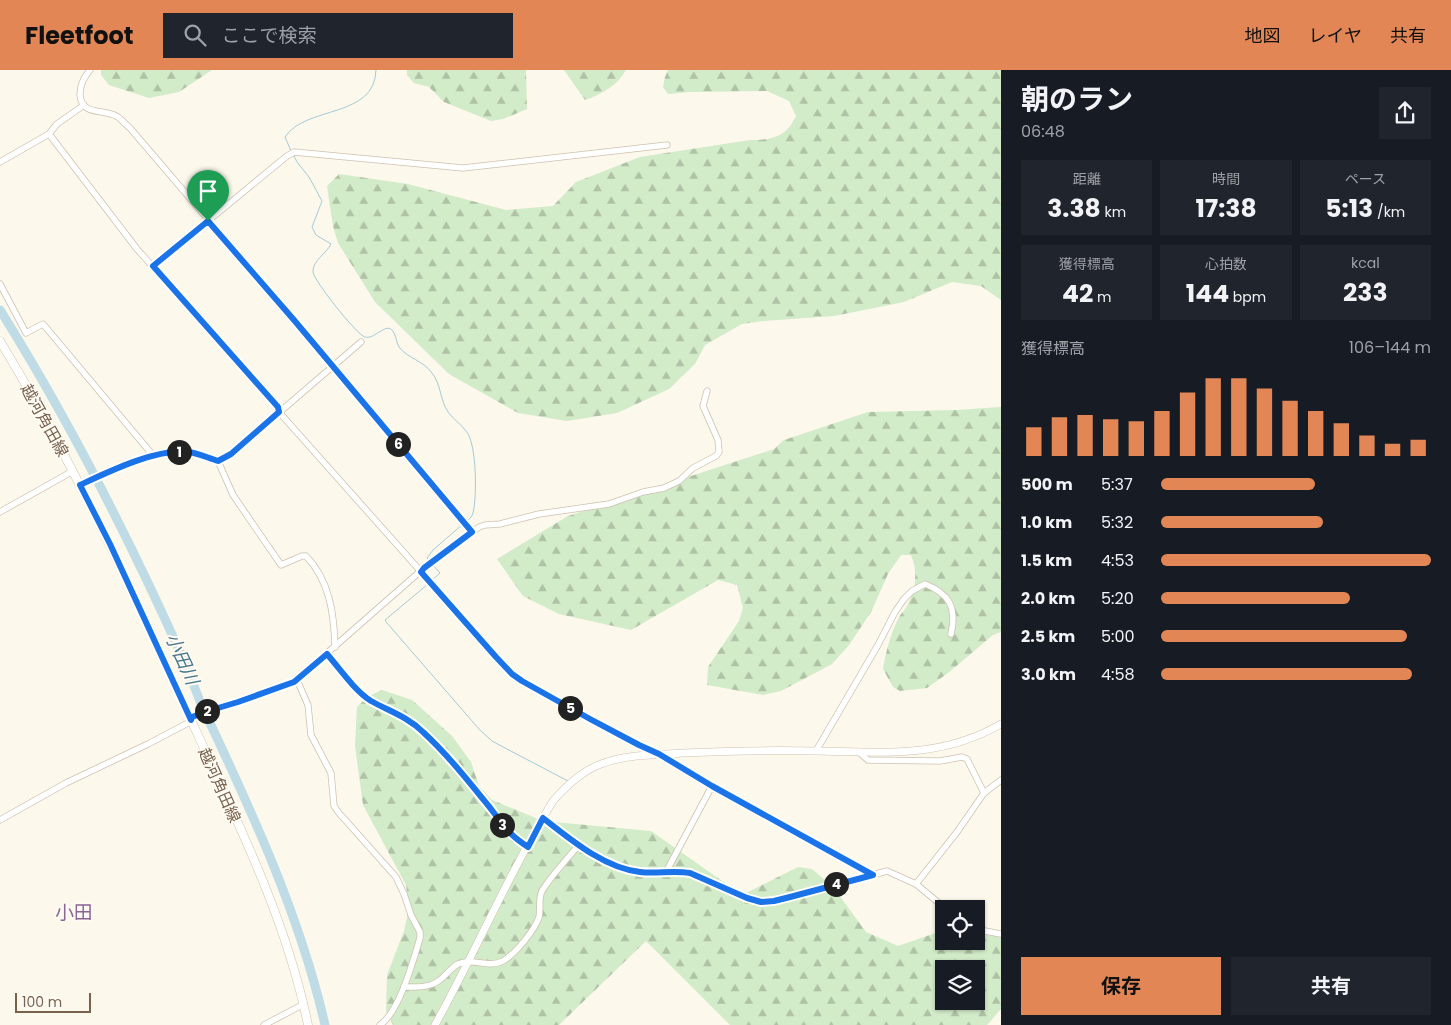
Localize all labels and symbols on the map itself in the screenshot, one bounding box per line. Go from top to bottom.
pin [187,170,229,221]
street label: 越河角田線 [15,380,74,461]
pin: 6 [386,432,410,456]
pin: 1 [166,440,192,464]
water label: 小田川 [160,629,206,690]
pin: 5 [558,696,582,720]
pin: 2 [194,698,220,724]
street label: 越河角田線 [193,744,246,826]
pin: 3 [490,812,514,838]
pin: 4 [824,872,848,896]
district label: 小田 [55,899,93,926]
scale bar [15,990,91,1013]

